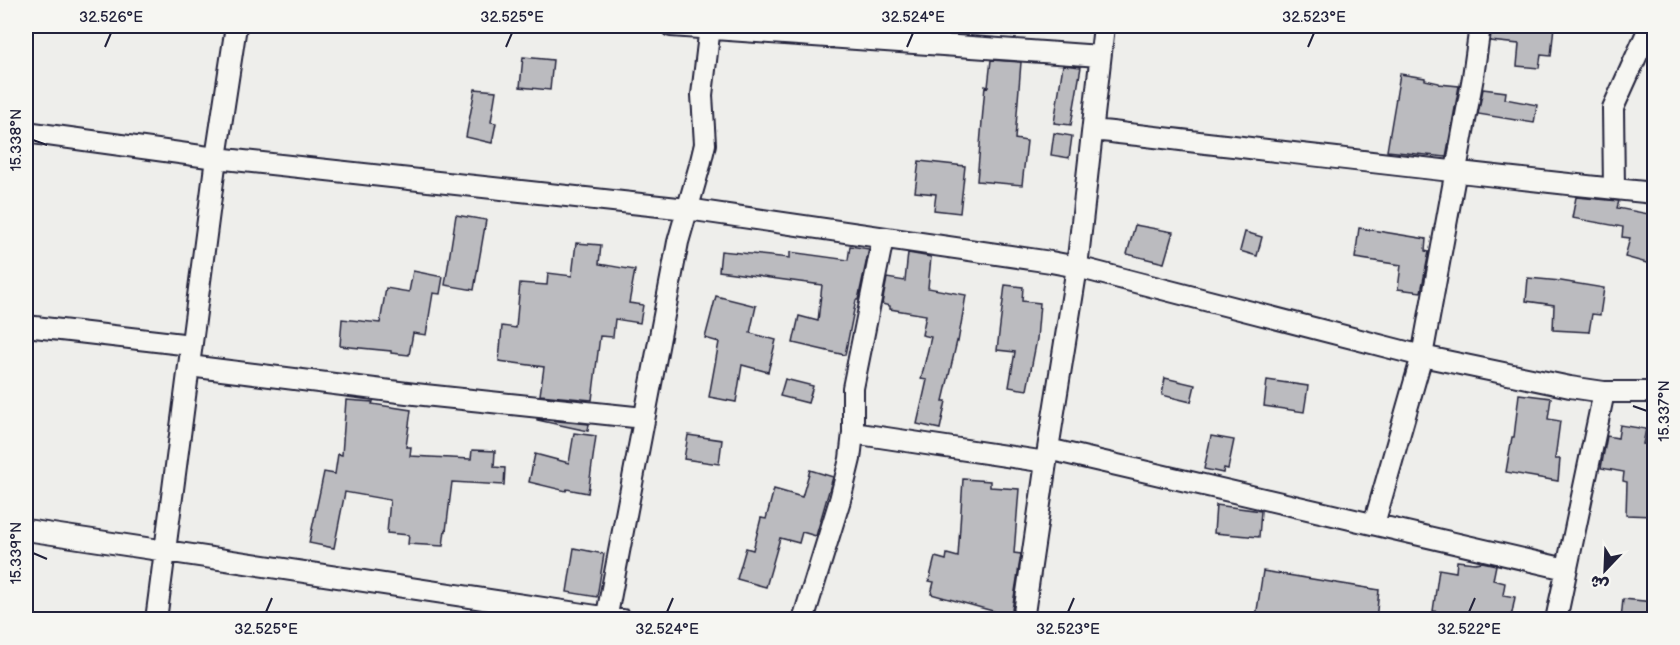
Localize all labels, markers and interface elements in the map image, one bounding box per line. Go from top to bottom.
text: 32.526°E [79,8,143,27]
text: 32.525°E [480,8,544,27]
text: 32.524°E [881,8,945,27]
text: 32.523°E [1282,8,1346,27]
text: 15.338°N [7,109,26,171]
text: 15.337°N [1655,380,1674,442]
text: 15.339°N [7,522,26,584]
north arrow [1575,540,1635,600]
text: ش [1588,570,1612,595]
text: 32.525°E [234,620,298,639]
text: 32.524°E [635,620,699,639]
text: 32.523°E [1036,620,1100,639]
text: 32.522°E [1437,620,1501,639]

